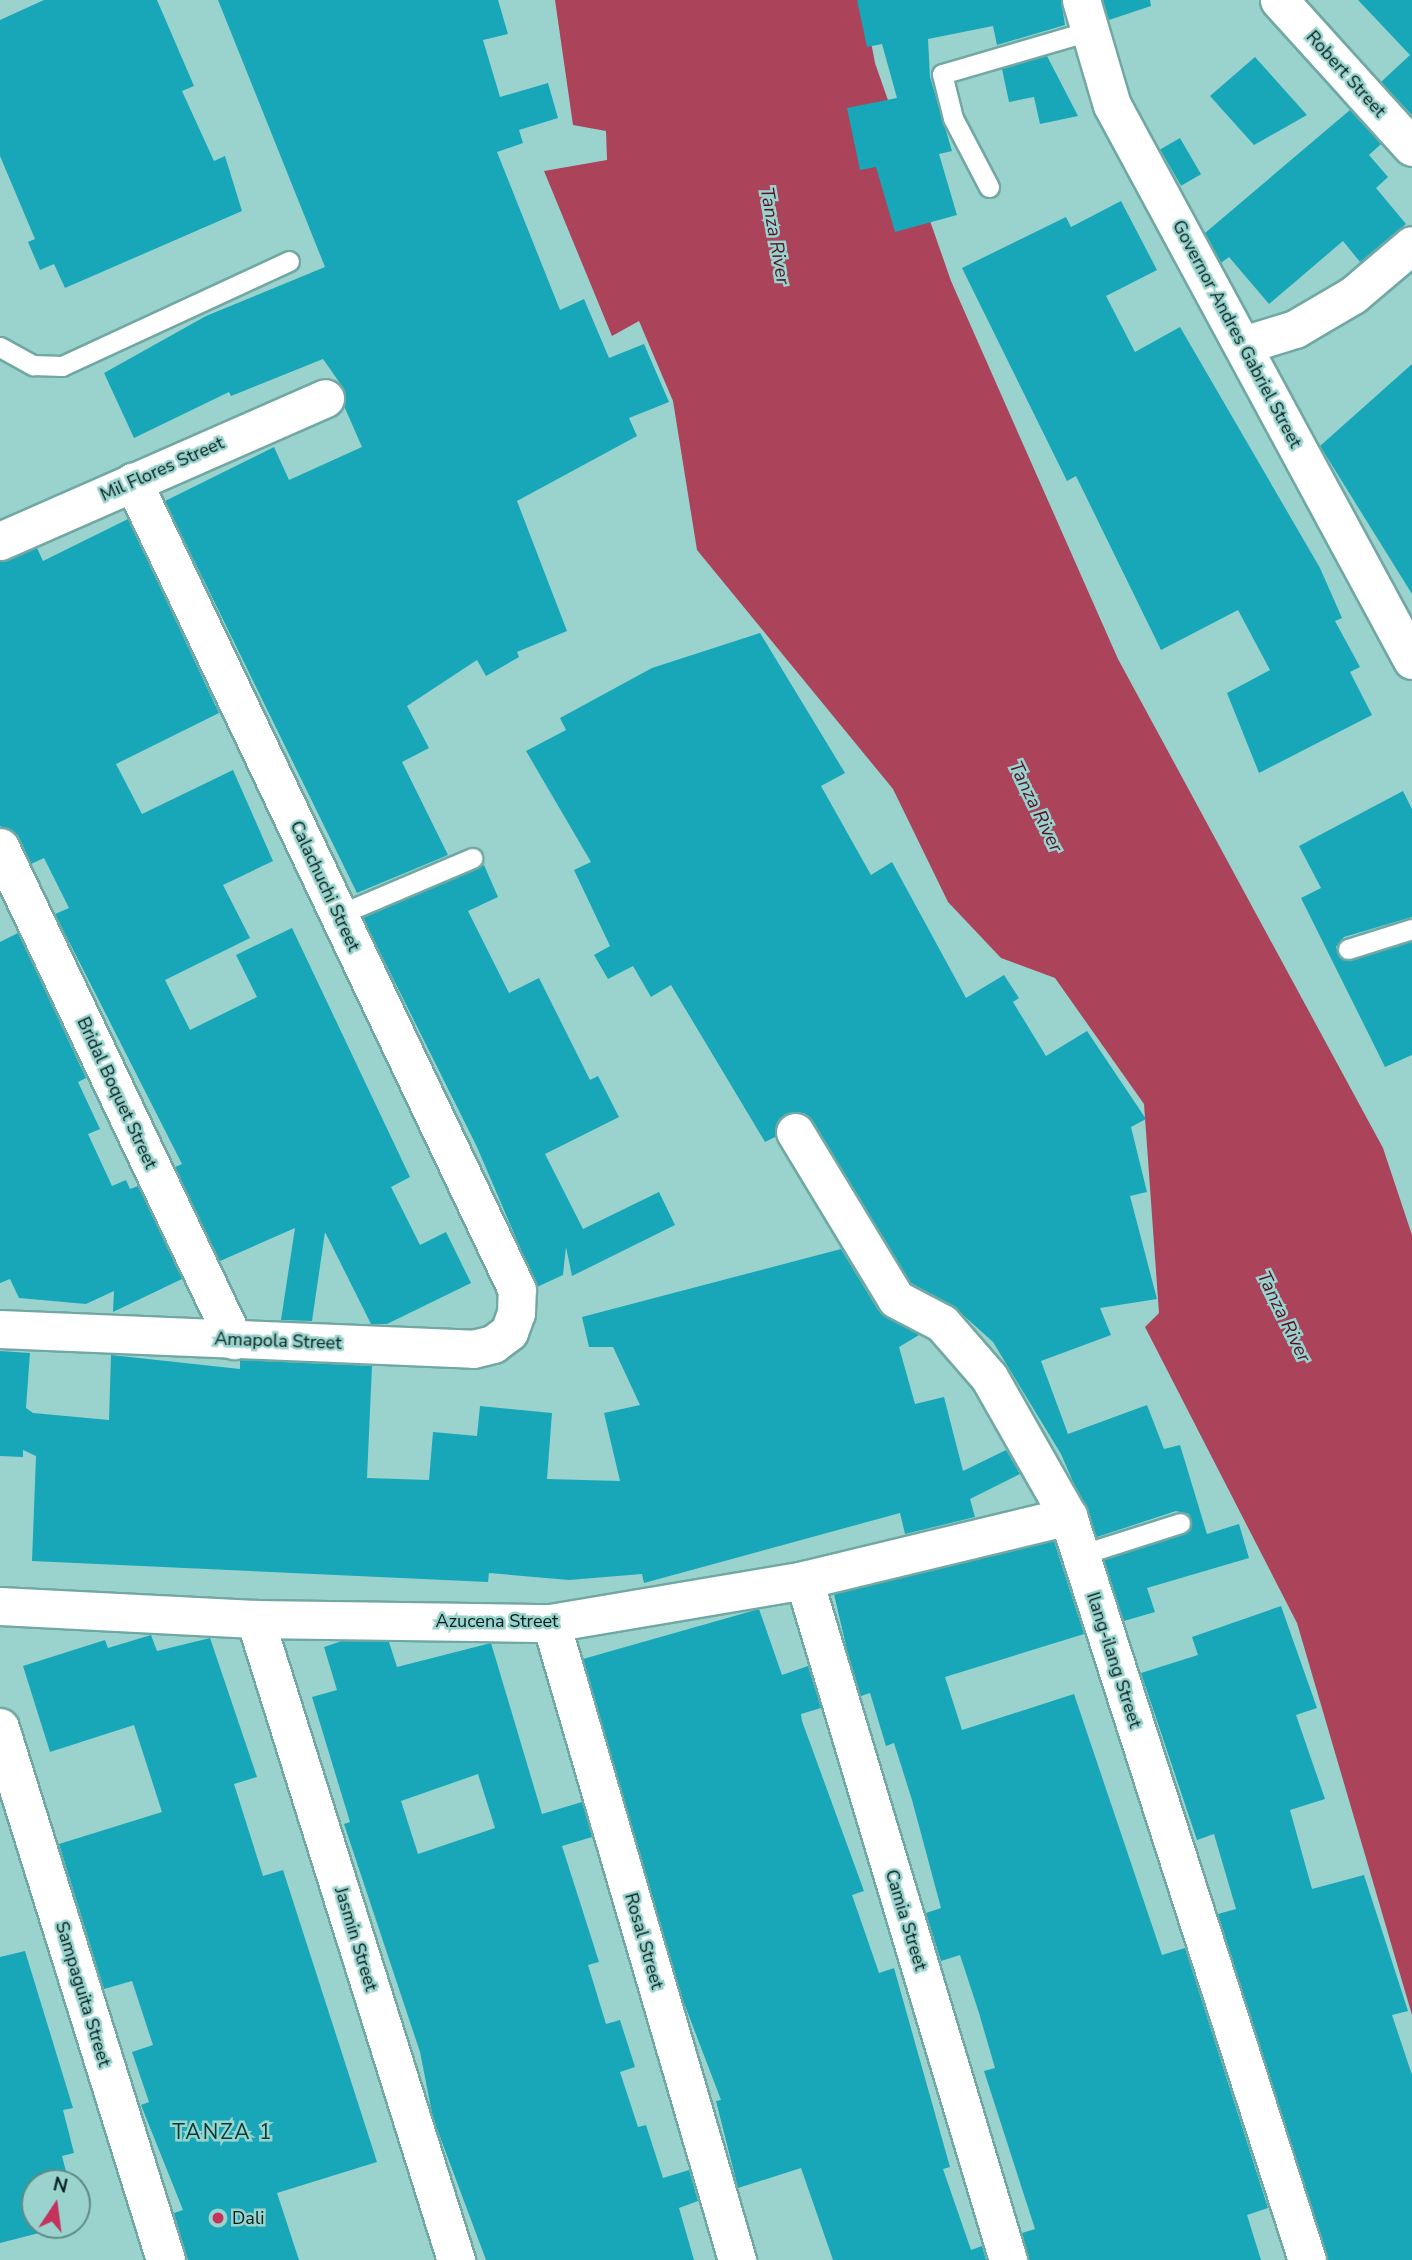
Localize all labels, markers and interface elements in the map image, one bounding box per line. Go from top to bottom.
street label: Robert Street [1302,26,1390,122]
water label: Tanza River [754,186,794,286]
street label: Governor Andres Gabriel Street [1168,216,1306,452]
street label: Mil Flores Street [97,432,227,506]
water label: Tanza River [1003,758,1067,856]
street label: Calachuchi Street [285,817,365,955]
street label: Bridal Boquet Street [72,1014,162,1172]
water label: Tanza River [1251,1268,1315,1366]
street label: Amapola Street [214,1328,342,1354]
street label: Ilang-ilang Street [1082,1589,1146,1731]
street label: Azucena Street [436,1610,558,1632]
street label: Camia Street [880,1867,932,1973]
street label: Jasmin Street [330,1884,382,1994]
street label: Rosal Street [620,1890,668,1992]
street label: Sampaguita Street [51,1919,115,2069]
district label: TANZA 1 [173,2119,273,2145]
north arrow [21,2169,91,2239]
text: N [50,2171,70,2200]
place label: Dali [232,2207,264,2229]
marker: Dali [210,2210,226,2226]

